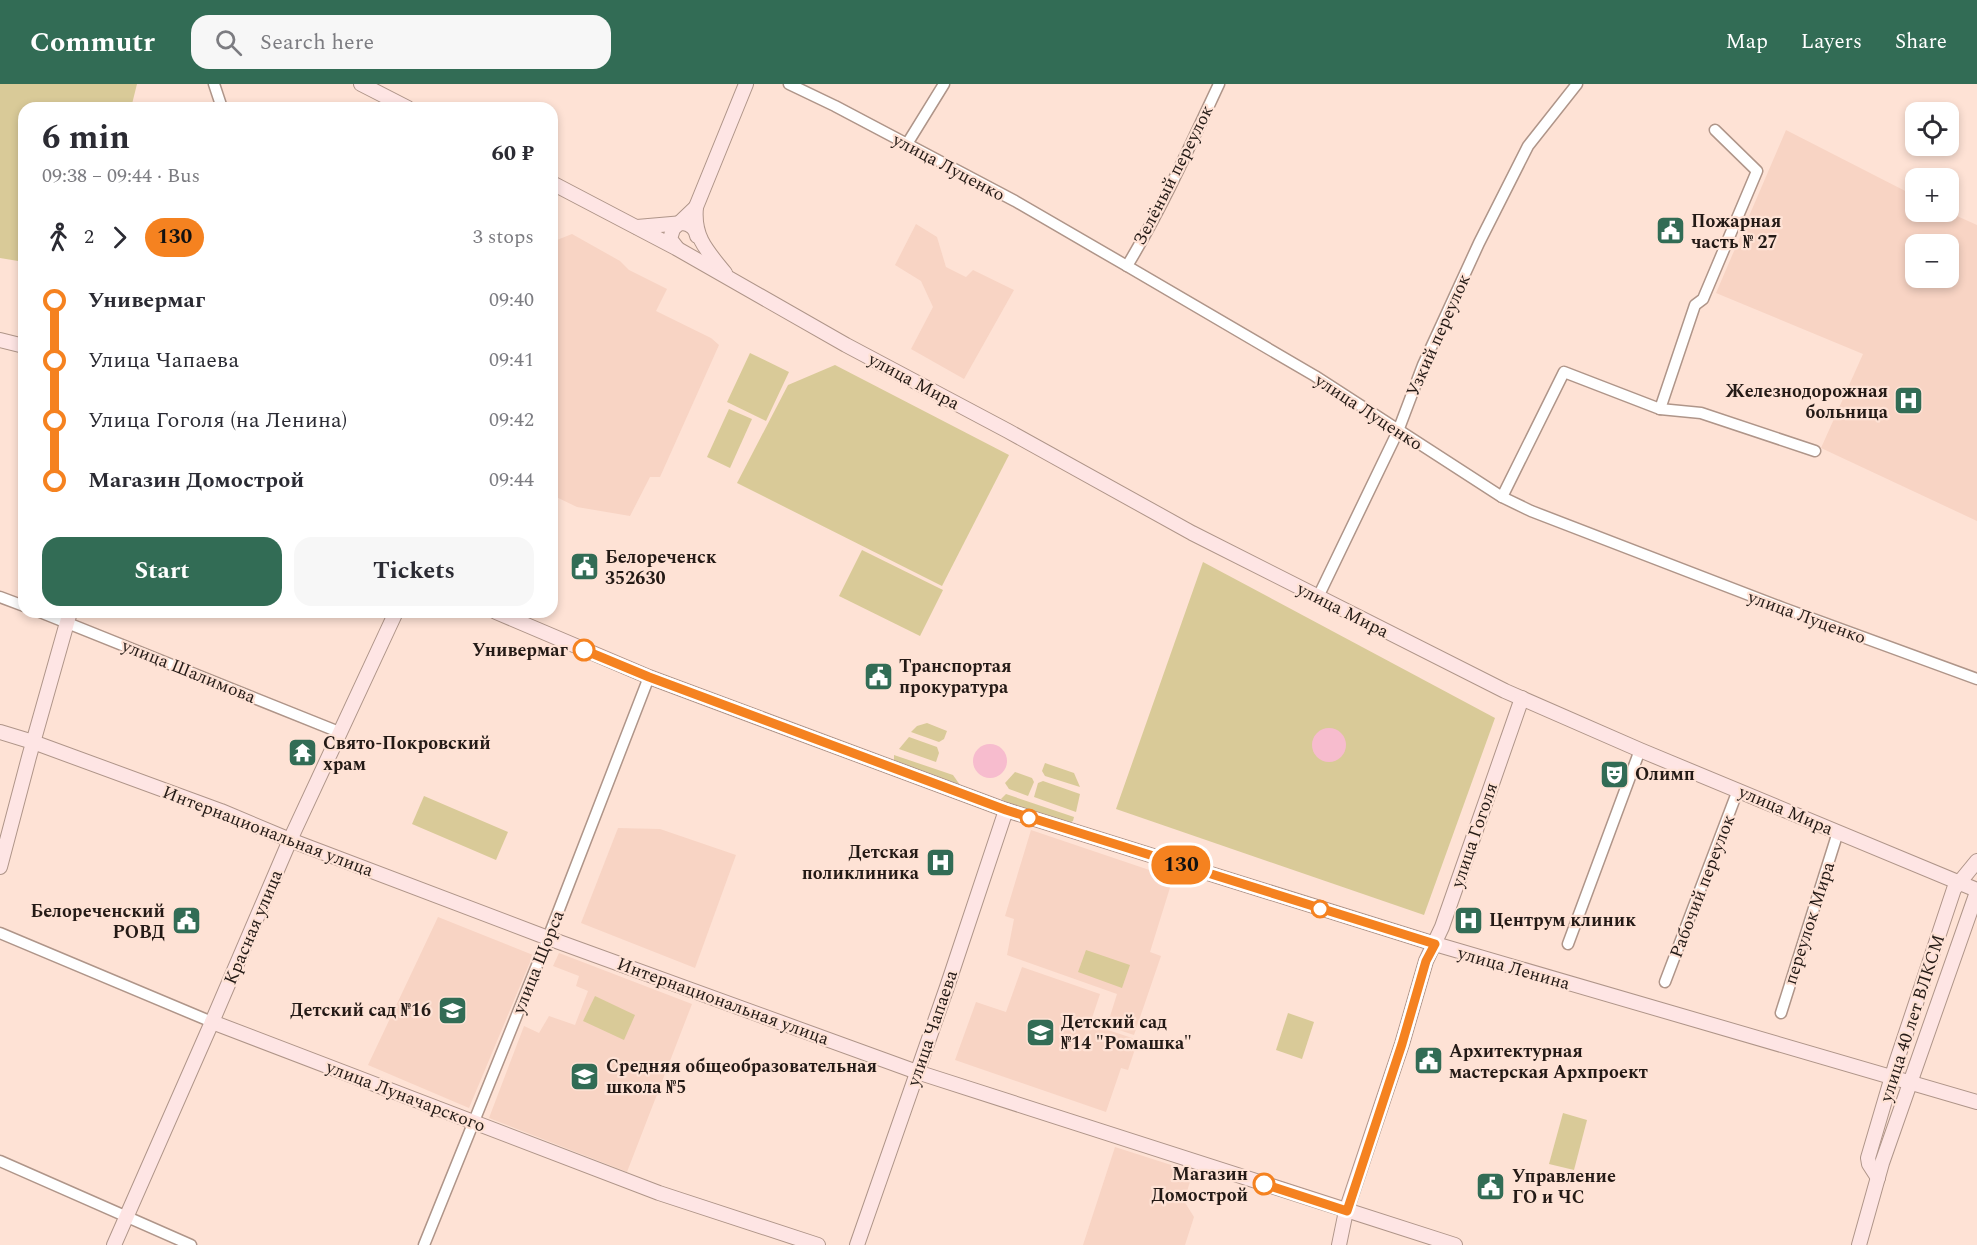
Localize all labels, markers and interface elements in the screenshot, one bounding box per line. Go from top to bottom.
search box [191,15,611,69]
text: Commutr [30,21,155,64]
icon: search [212,26,245,59]
text: Search here [260,26,374,59]
text: Map [1726,26,1768,58]
text: Layers [1801,26,1862,58]
text: Share [1895,26,1947,58]
street label: Зелёный переулок [1126,100,1221,250]
map controls [1905,102,1959,288]
button: locate [1905,102,1959,156]
text: 6 min [42,113,130,163]
street label: улица Луценко [887,126,1010,208]
text: 60 ₽ [491,137,534,170]
text: 09:38 – 09:44 · Bus [42,161,200,191]
button: + [1905,168,1959,222]
place label: Пожарная часть № 27 [1691,208,1782,256]
public building icon: Пожарная часть № 27 [1654,215,1686,247]
icon: walk [42,221,75,254]
icon: forward [103,221,136,254]
text: 130 [157,221,192,253]
text: 2 [84,222,94,252]
text: 3 stops [473,222,534,252]
button: − [1905,234,1959,288]
street label: Узкий переулок [1399,269,1478,401]
text: Универмаг [88,284,205,317]
text: 09:40 [489,285,534,315]
text: Улица Чапаева [88,344,239,377]
text: 09:41 [489,345,534,375]
street label: улица Мира [862,346,965,417]
street label: улица Луценко [1309,367,1428,457]
place label: Железнодорожная больница [1725,378,1889,426]
hospital icon: Железнодорожная больница [1893,385,1925,417]
text: Улица Гоголя (на Ленина) [88,404,347,437]
text: 09:42 [489,405,534,435]
text: Магазин Домострой [88,464,304,497]
text: 09:44 [489,465,534,495]
button: Start [42,537,282,606]
button: Tickets [294,537,534,606]
place label: Белореченск 352630 [605,544,717,592]
public building icon: Белореченск 352630 [568,551,600,583]
street label: улица Мира [1291,575,1394,645]
street label: улица Луценко [1743,583,1870,651]
street label: улица Шалимова [117,632,260,711]
place label: Универмаг [472,637,569,664]
marker: Универмаг [573,639,595,661]
place label: Транспортая прокуратура [899,653,1012,701]
public building icon: Транспортая прокуратура [862,660,894,692]
place label: Свято-Покровский храм [323,730,491,778]
temple icon: Свято-Покровский храм [286,737,318,769]
theatre icon: Олимп [1598,758,1630,790]
place label: Олимп [1635,761,1695,788]
street label: улица Мира [1733,778,1837,843]
street label: Интернациональная улица [158,779,377,884]
street label: улица Гоголя [1444,779,1505,892]
unlabelled marker [1020,809,1038,827]
street label: Рабочий переулок [1663,811,1742,962]
place label: Детская поликлиника [802,839,920,887]
hospital icon: Детская поликлиника [924,846,956,878]
line badge: 130 [1146,846,1216,884]
text: 130 [1163,849,1199,881]
street label: переулок Мира [1777,858,1842,988]
street label: Красная улица [217,865,290,989]
place label: Белореченский РОВД [30,898,165,946]
unlabelled marker [1311,900,1329,918]
hospital icon: Центрум клиник [1452,904,1484,936]
public building icon: Белореченский РОВД [170,905,202,937]
street label: улица Щорса [505,906,572,1019]
place label: Центрум клиник [1489,907,1636,934]
street label: улица 40 лет ВЛКСМ [1872,931,1952,1106]
street label: улица Ленина [1454,939,1573,997]
street label: Интернациональная улица [613,950,833,1053]
street label: улица Чапаева [900,966,965,1091]
school or university icon: Детский сад №16 [436,994,468,1026]
place label: Детский сад №16 [290,997,431,1024]
place label: Детский сад №14 "Ромашка" [1061,1009,1192,1057]
school or university icon: Детский сад №14 "Ромашка" [1024,1016,1056,1048]
place label: Архитектурная мастерская Архпроект [1449,1038,1648,1086]
public building icon: Архитектурная мастерская Архпроект [1412,1045,1444,1077]
street label: улица Луначарского [321,1053,489,1139]
place label: Средняя общеобразовательная школа №5 [606,1053,877,1101]
school or university icon: Средняя общеобразовательная школа №5 [569,1060,601,1092]
place label: Магазин Домострой [1151,1161,1248,1209]
place label: Управление ГО и ЧС [1512,1163,1616,1211]
public building icon: Управление ГО и ЧС [1475,1170,1507,1202]
marker: Магазин Домострой [1253,1173,1275,1195]

